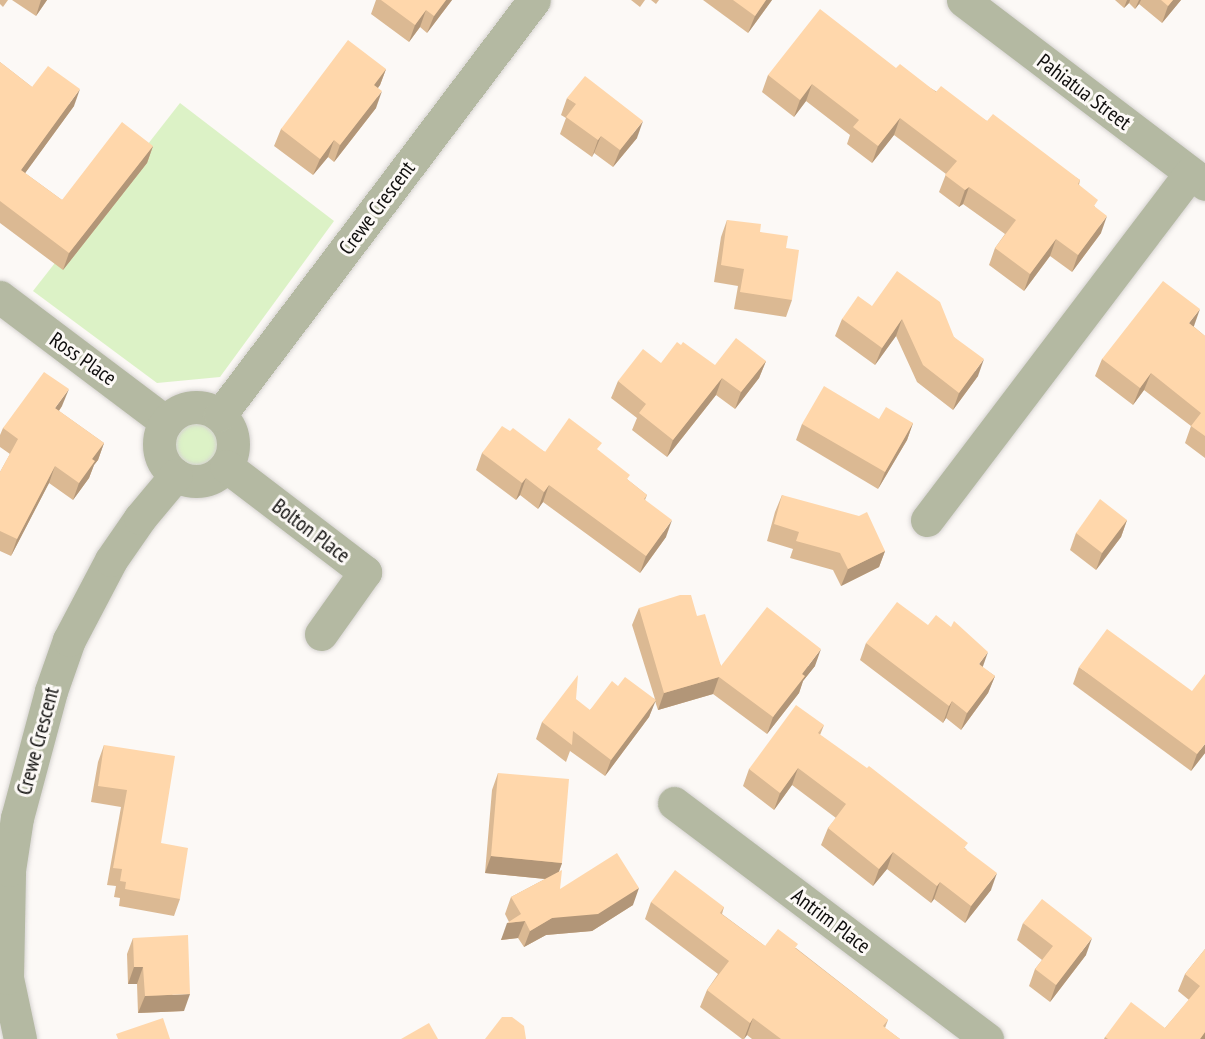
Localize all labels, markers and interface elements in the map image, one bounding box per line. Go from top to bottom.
street label: Pahiatua Street [1032,49,1136,135]
street label: Crewe Crescent [334,156,420,260]
street label: Ross Place [45,327,121,391]
street label: Bolton Place [267,494,355,568]
street label: Crewe Crescent [12,684,64,798]
street label: Antrim Place [787,883,875,959]

